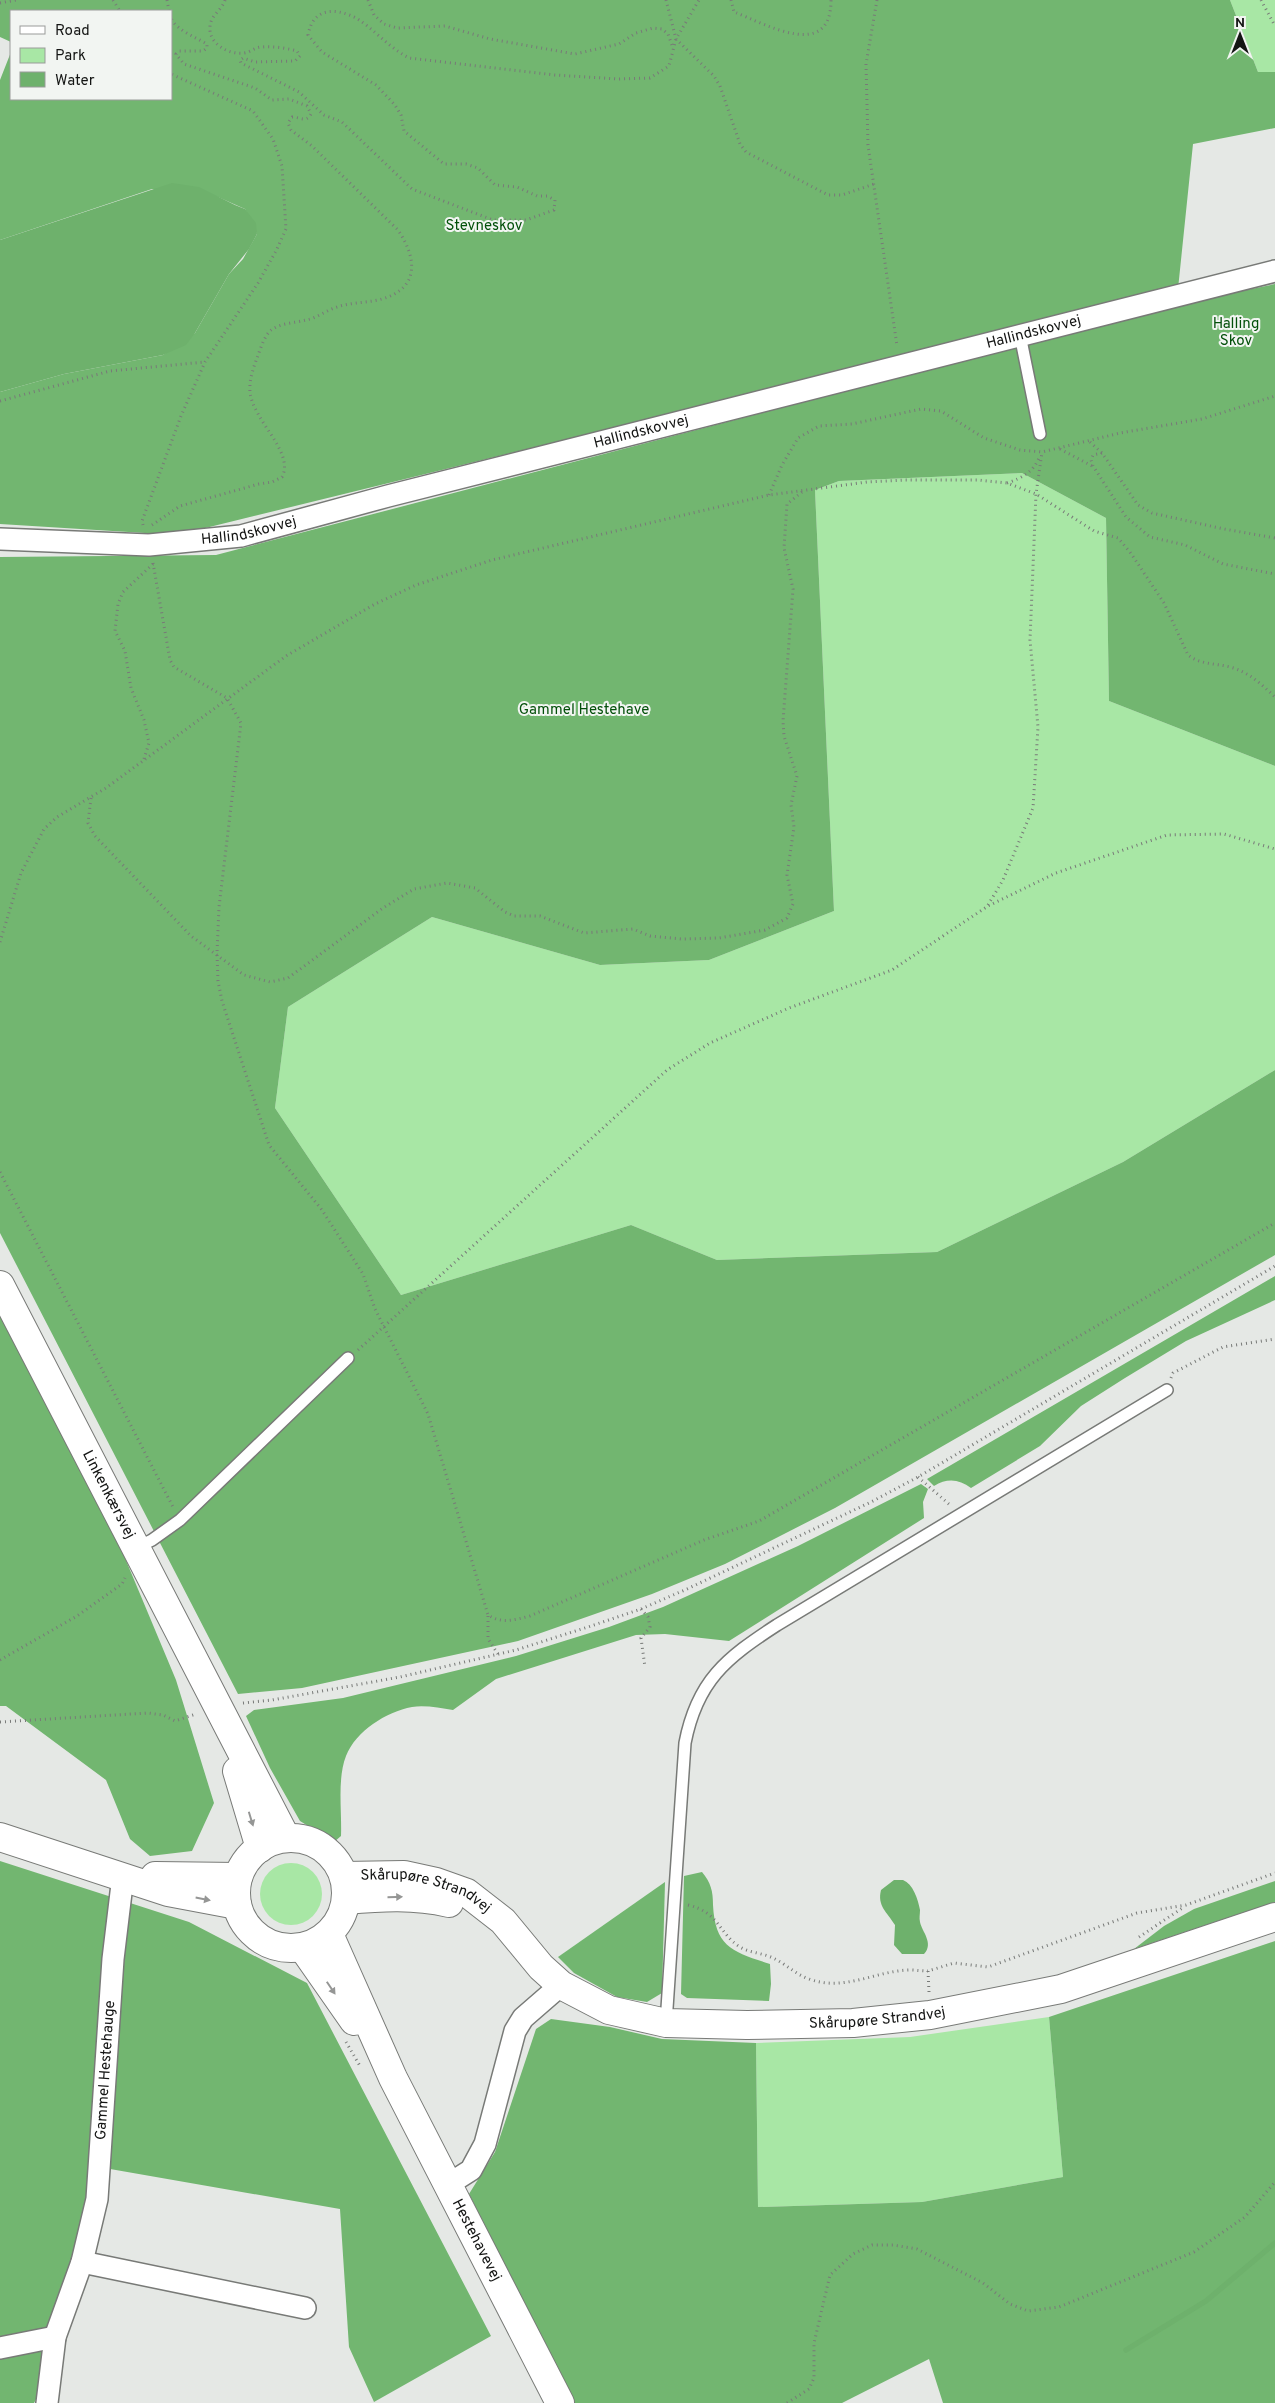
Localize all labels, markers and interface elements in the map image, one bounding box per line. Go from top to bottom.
legend [10,10,172,100]
north arrow [1215,10,1265,60]
text: N [1235,15,1245,32]
text: Road [55,22,90,41]
text: Park [55,47,86,66]
text: Water [55,72,95,91]
park label: Stevneskov [445,217,523,236]
street label: Hallindskovvej [984,311,1083,353]
park label: Halling Skov [1213,315,1259,351]
street label: Hallindskovvej [592,411,691,453]
street label: Hallindskovvej [200,512,299,549]
park label: Gammel Hestehave [519,701,649,720]
street label: Linkenkærsvej [78,1447,139,1542]
one-way arrow [248,1812,256,1827]
street label: Skårupøre Strandvej [360,1865,495,1918]
one-way arrow [387,1892,403,1900]
one-way arrow [196,1895,212,1903]
one-way arrow [326,1981,336,1995]
street label: Gammel Hestehauge [91,2000,120,2141]
street label: Skårupøre Strandvej [809,2003,947,2033]
street label: Hestehavevej [447,2196,505,2285]

